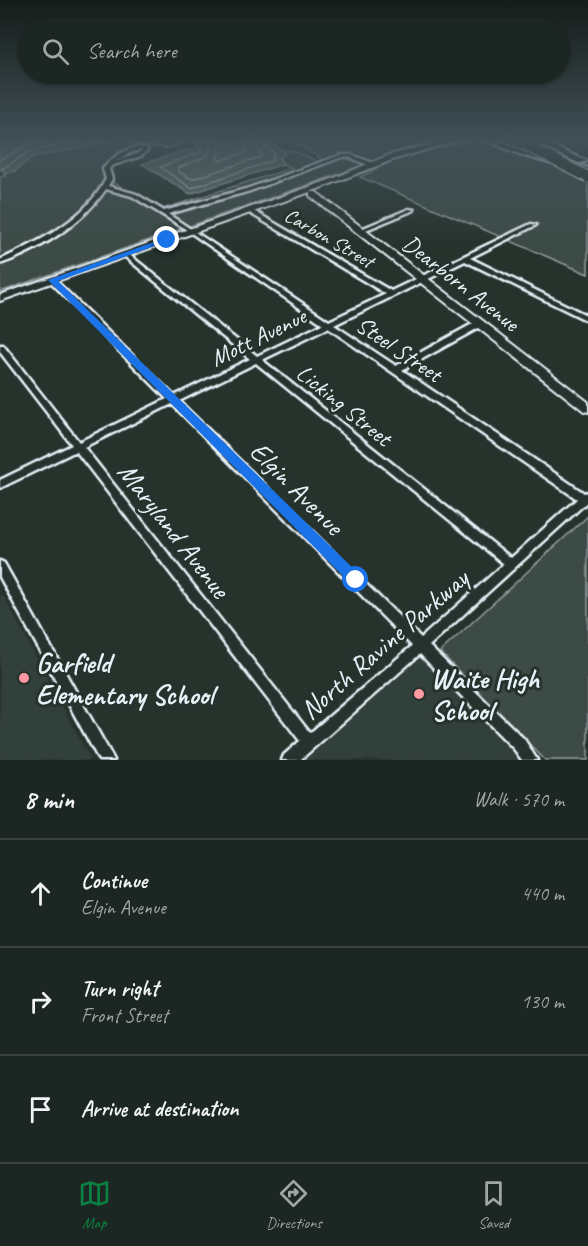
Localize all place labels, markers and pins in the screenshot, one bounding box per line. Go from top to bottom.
place label: Garfield Elementary School [36,645,219,712]
place label: Waite High School [431,661,540,728]
marker: Garfield Elementary School [17,671,31,685]
marker: Waite High School [412,687,426,701]

